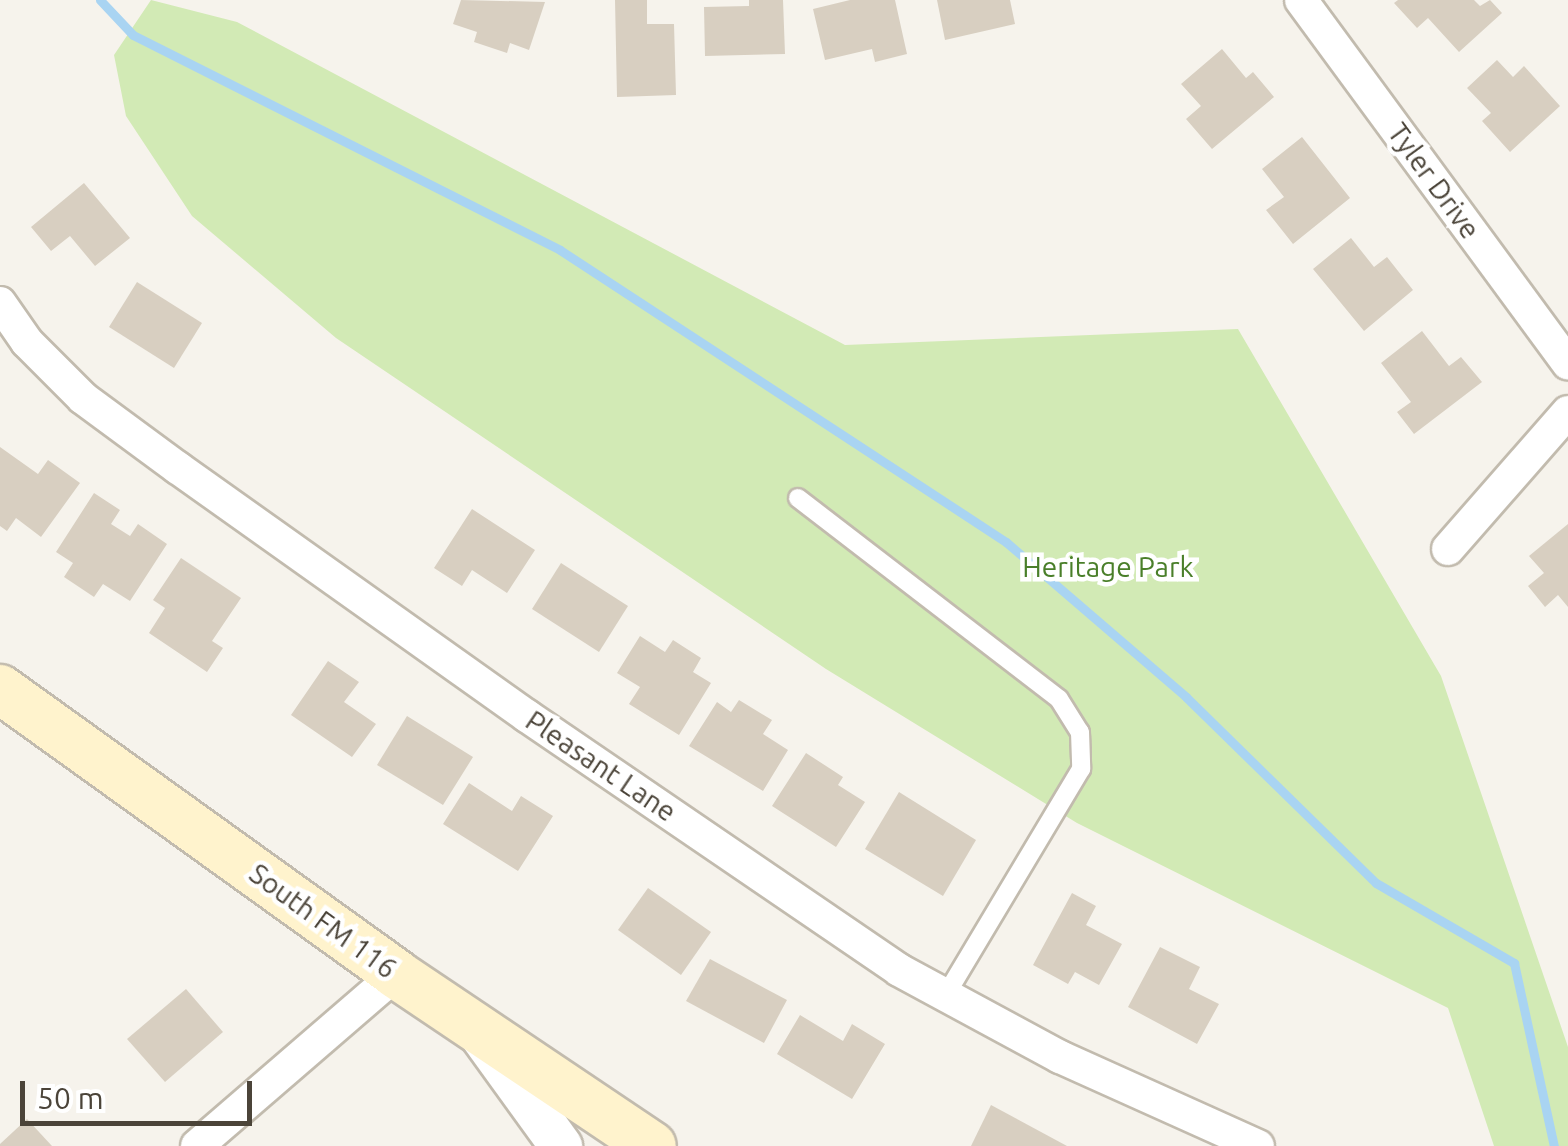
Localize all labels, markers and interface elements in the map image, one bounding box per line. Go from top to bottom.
street label: Tyler Drive [1381,117,1487,245]
park label: Heritage Park [1022,550,1194,584]
street label: Pleasant Lane [519,703,683,829]
street label: South FM 116 [243,856,403,986]
scale bar [25,1061,258,1123]
text: 50 m [37,1081,104,1115]

